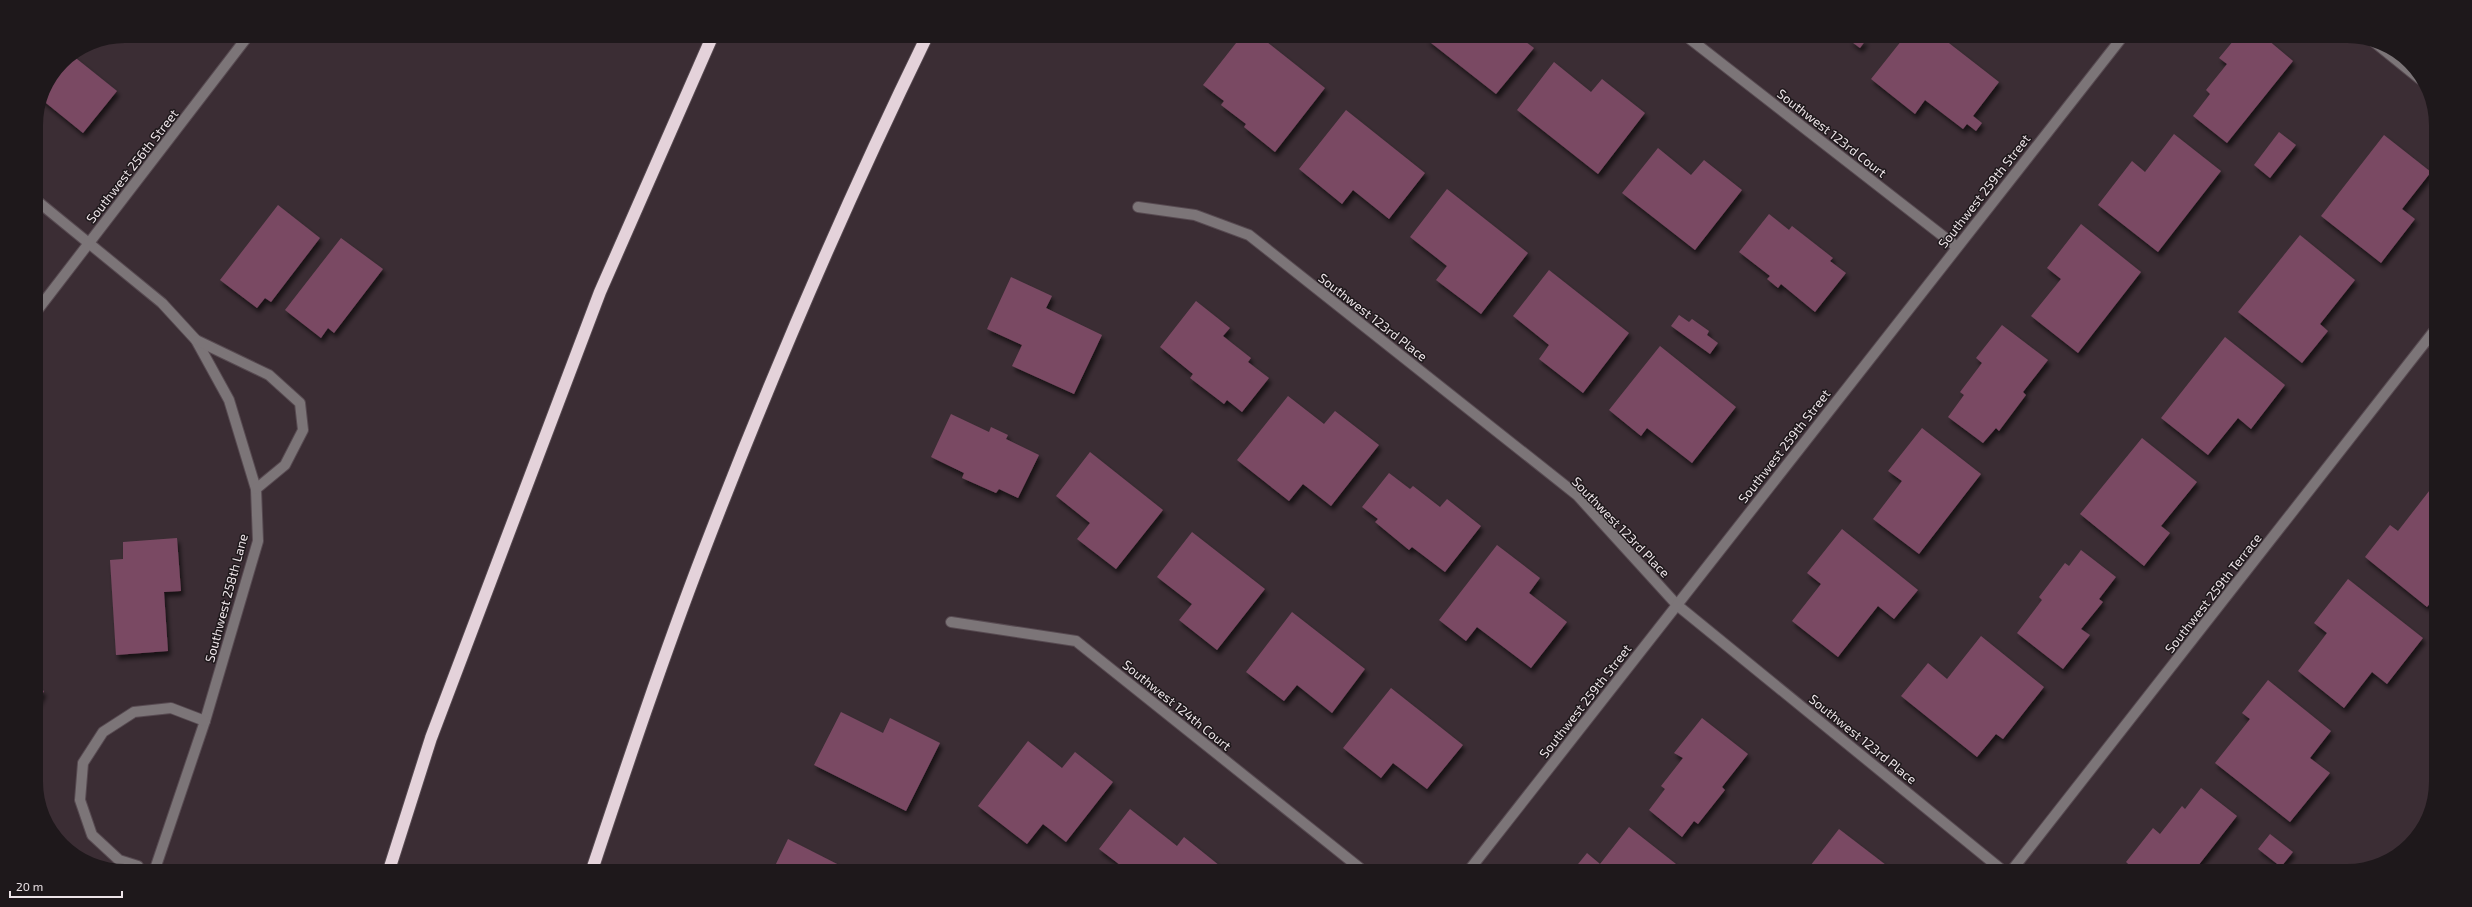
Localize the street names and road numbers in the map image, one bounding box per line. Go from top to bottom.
street label: Southwest 123rd Court [1774,85,1890,181]
street label: Southwest 256th Street [83,106,181,226]
street label: Southwest 259th Street [1935,131,2033,251]
street label: Southwest 123rd Place [1315,270,1431,364]
street label: Southwest 259th Street [1735,386,1833,506]
street label: Southwest 123rd Place [1569,473,1673,581]
street label: Southwest 259th Terrace [2161,530,2265,656]
street label: Southwest 258th Lane [201,532,251,664]
street label: Southwest 259th Street [1536,641,1634,761]
street label: Southwest 124th Court [1120,656,1235,754]
street label: Southwest 123rd Place [1806,691,1920,787]

